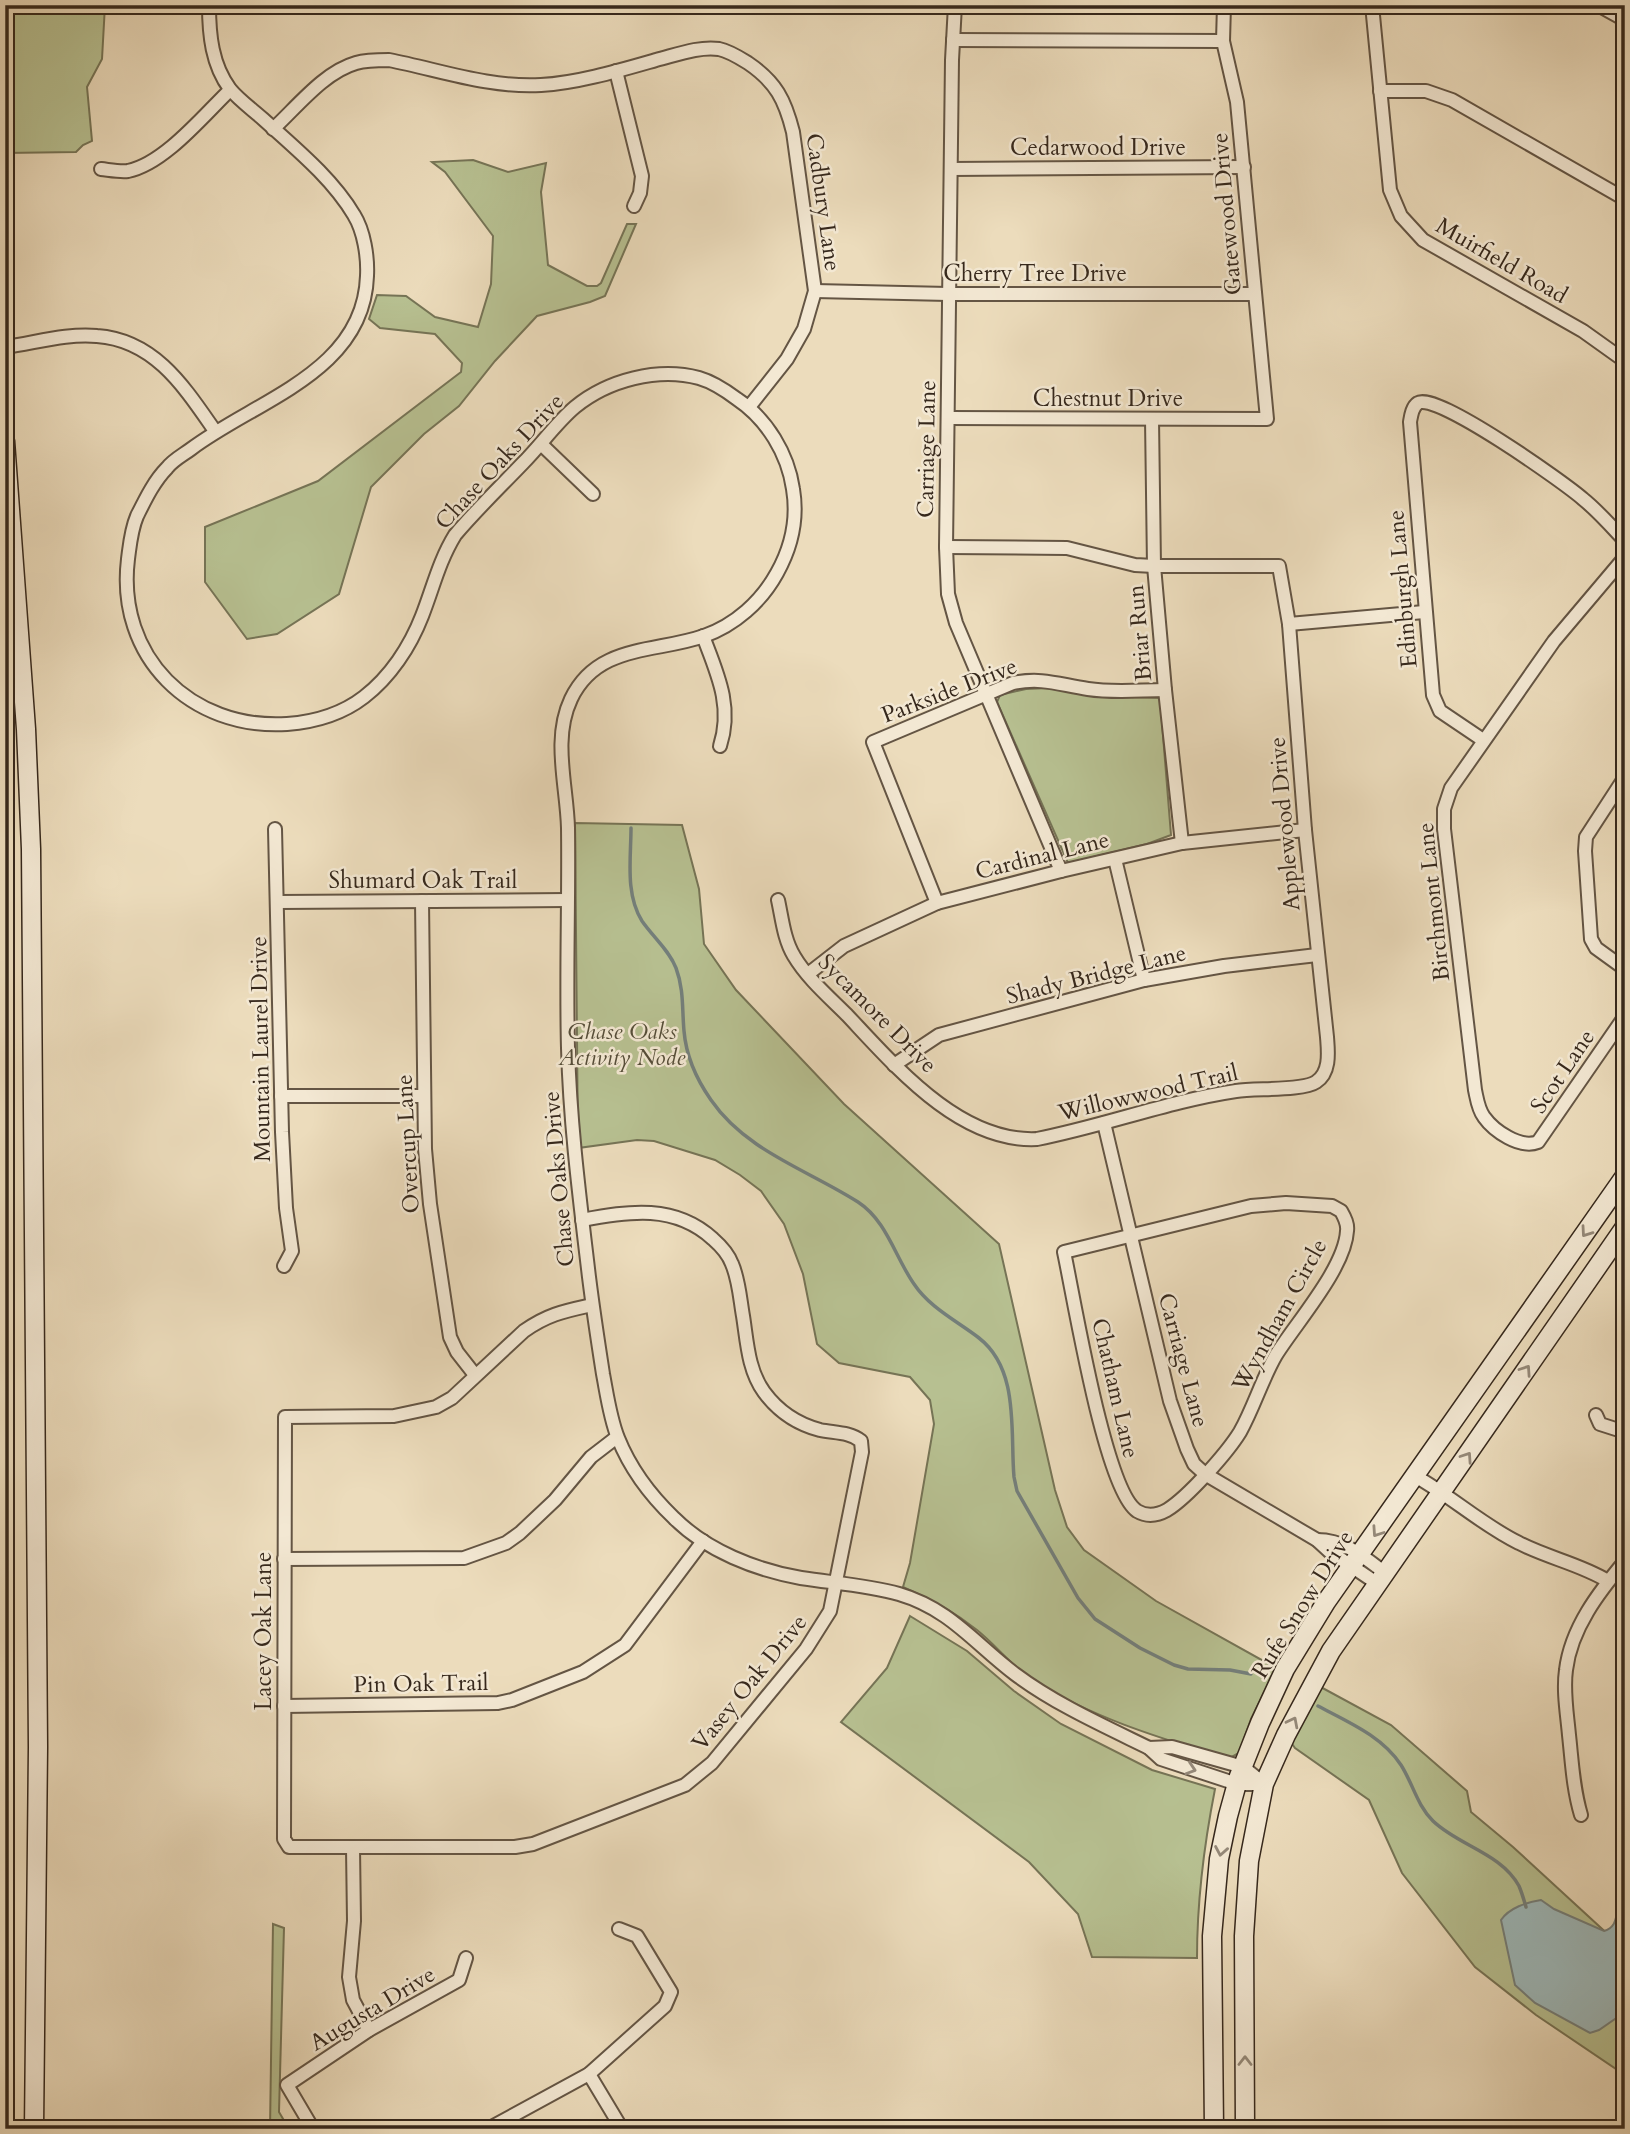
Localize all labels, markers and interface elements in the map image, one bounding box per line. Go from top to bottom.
street label: Cadbury Lane [798,131,849,273]
street label: Gatewood Drive [1204,131,1249,297]
street label: Cedarwood Drive [1010,132,1186,163]
street label: Muirfield Road [1430,210,1574,311]
street label: Cherry Tree Drive [943,258,1127,289]
street label: Carriage Lane [910,380,943,518]
street label: Chestnut Drive [1033,383,1183,414]
street label: Chase Oaks Drive [428,386,571,536]
street label: Edinburgh Lane [1380,509,1425,669]
street label: Briar Run [1120,583,1159,682]
street label: Parkside Drive [877,650,1021,731]
street label: Applewood Drive [1261,736,1308,912]
street label: Birchmont Lane [1410,821,1457,983]
street label: Cardinal Lane [972,824,1112,887]
street label: Shumard Oak Trail [329,865,518,896]
street label: Mountain Laurel Drive [243,936,278,1162]
street label: Shady Bridge Lane [1003,937,1189,1012]
street label: Sycamore Drive [811,947,944,1080]
park label: Chase Oaks Activity Node [558,1016,686,1073]
street label: Scot Lane [1523,1023,1602,1119]
street label: Willowwood Trail [1054,1057,1241,1128]
street label: Overcup Lane [388,1074,427,1214]
street label: Chase Oaks Drive [535,1090,582,1268]
one-way arrow [1582,1224,1594,1237]
street label: Wyndham Circle [1224,1233,1334,1398]
street label: Carriage Lane [1151,1290,1216,1431]
street label: Chatham Lane [1084,1315,1147,1461]
one-way arrow [1517,1365,1530,1378]
one-way arrow [1459,1452,1471,1465]
street label: Rufe Snow Drive [1244,1524,1360,1684]
one-way arrow [1372,1524,1385,1537]
street label: Lacey Oak Lane [248,1552,279,1710]
street label: Vasey Oak Drive [685,1608,814,1757]
street label: Pin Oak Trail [353,1667,489,1700]
one-way arrow [1284,1717,1298,1730]
one-way arrow [1184,1761,1197,1775]
one-way arrow [1215,1845,1230,1857]
street label: Augusta Drive [304,1959,441,2058]
one-way arrow [1237,2055,1253,2065]

